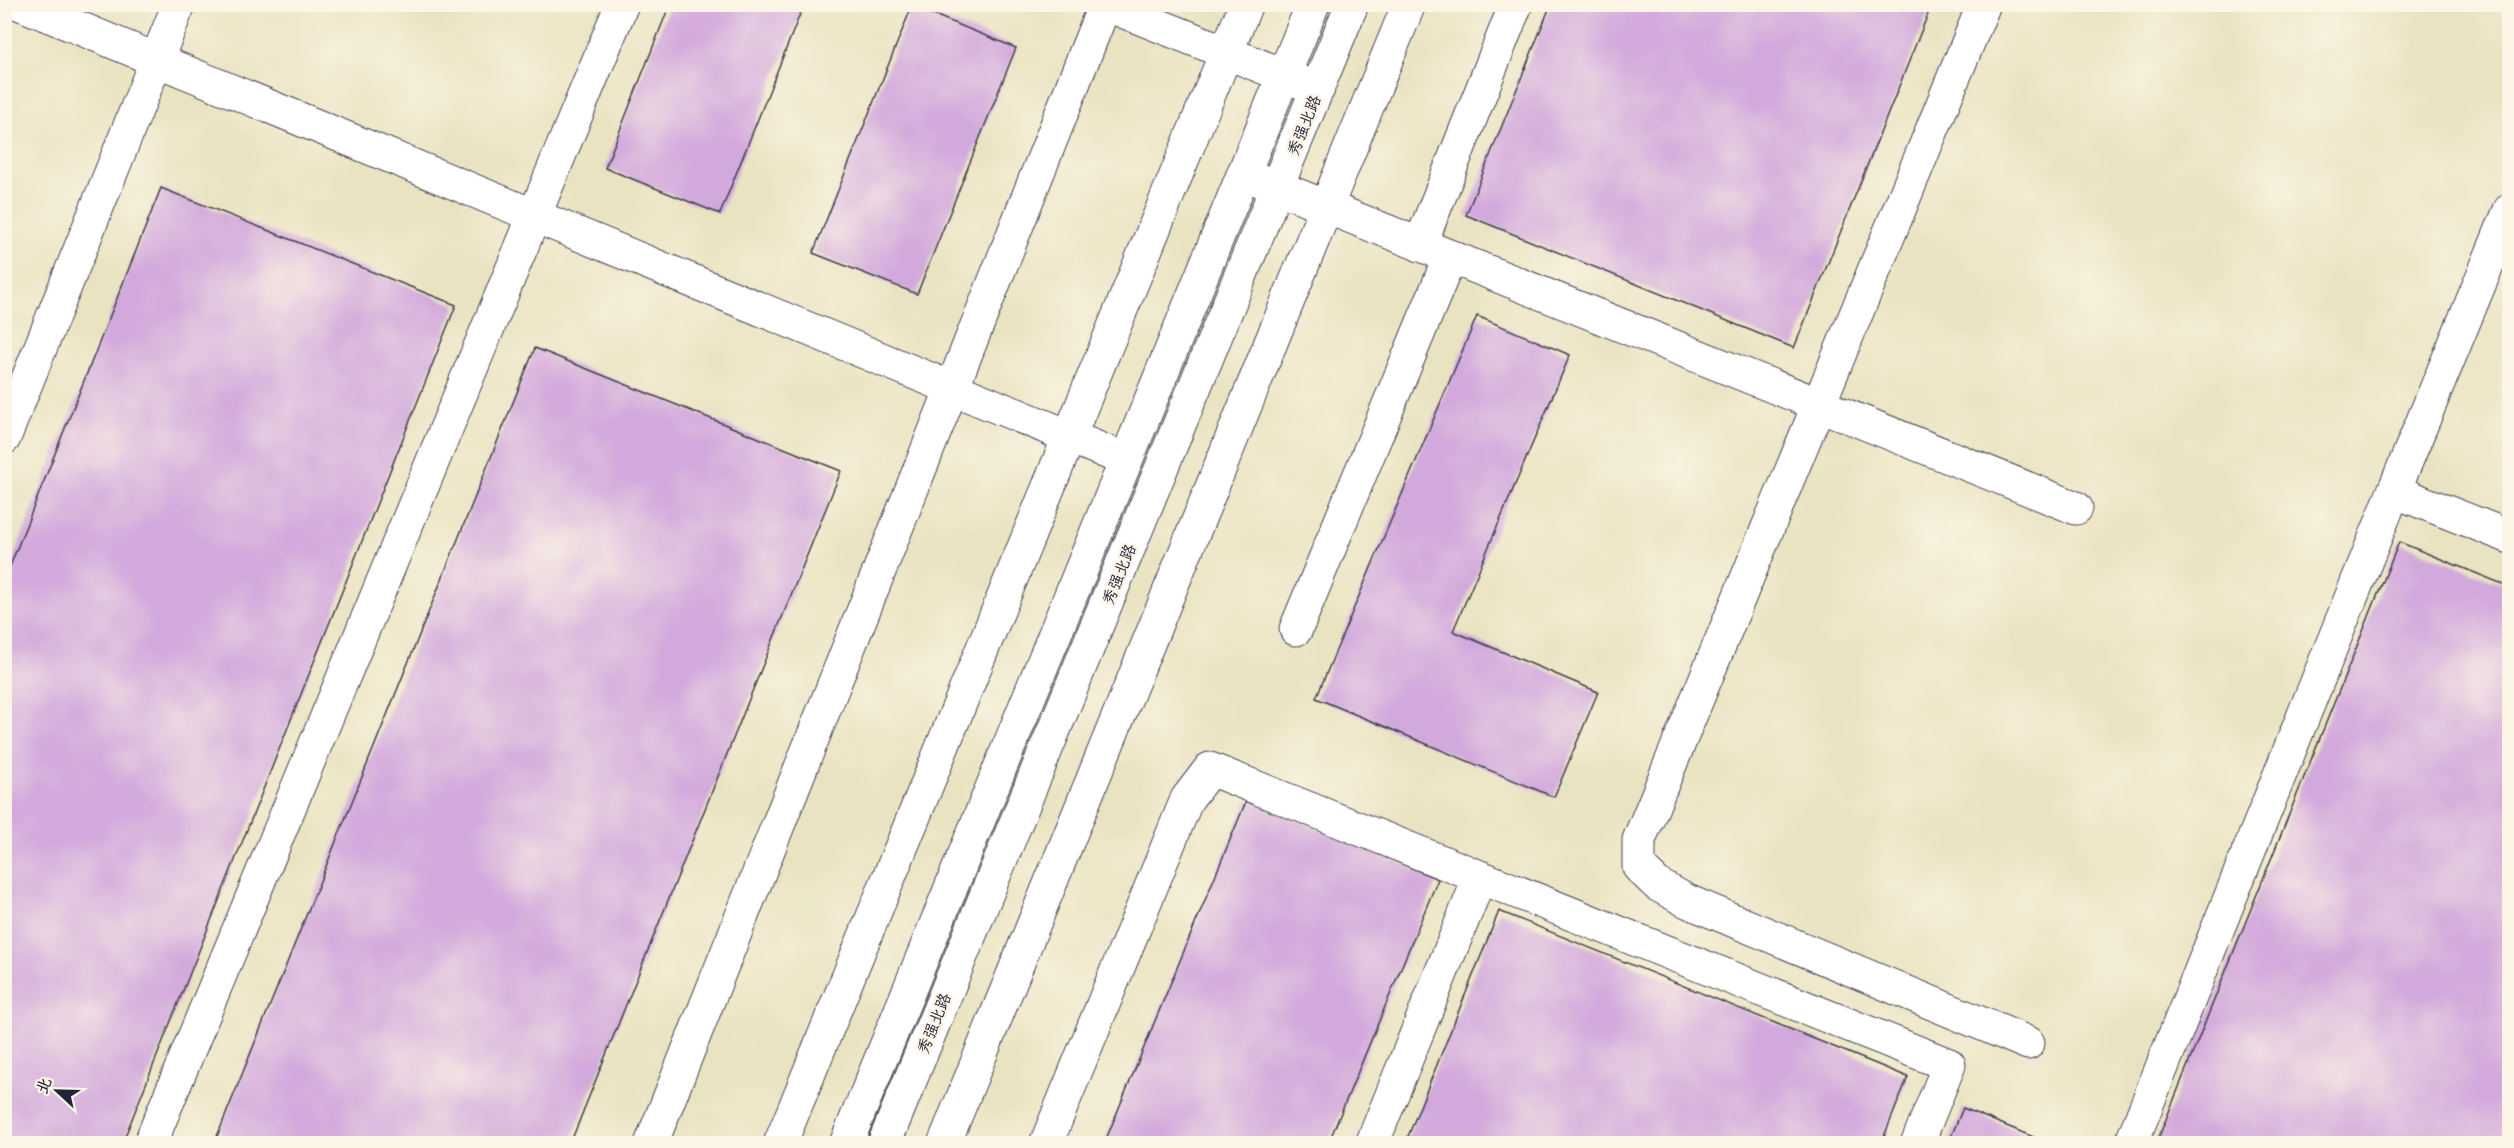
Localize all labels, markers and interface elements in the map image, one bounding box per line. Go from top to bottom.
street label: 秀强北路 [1281,91,1325,159]
street label: 秀强北路 [1096,540,1140,608]
street label: 秀强北路 [911,989,955,1057]
north arrow [27,1061,87,1121]
text: 北 [30,1074,55,1097]

